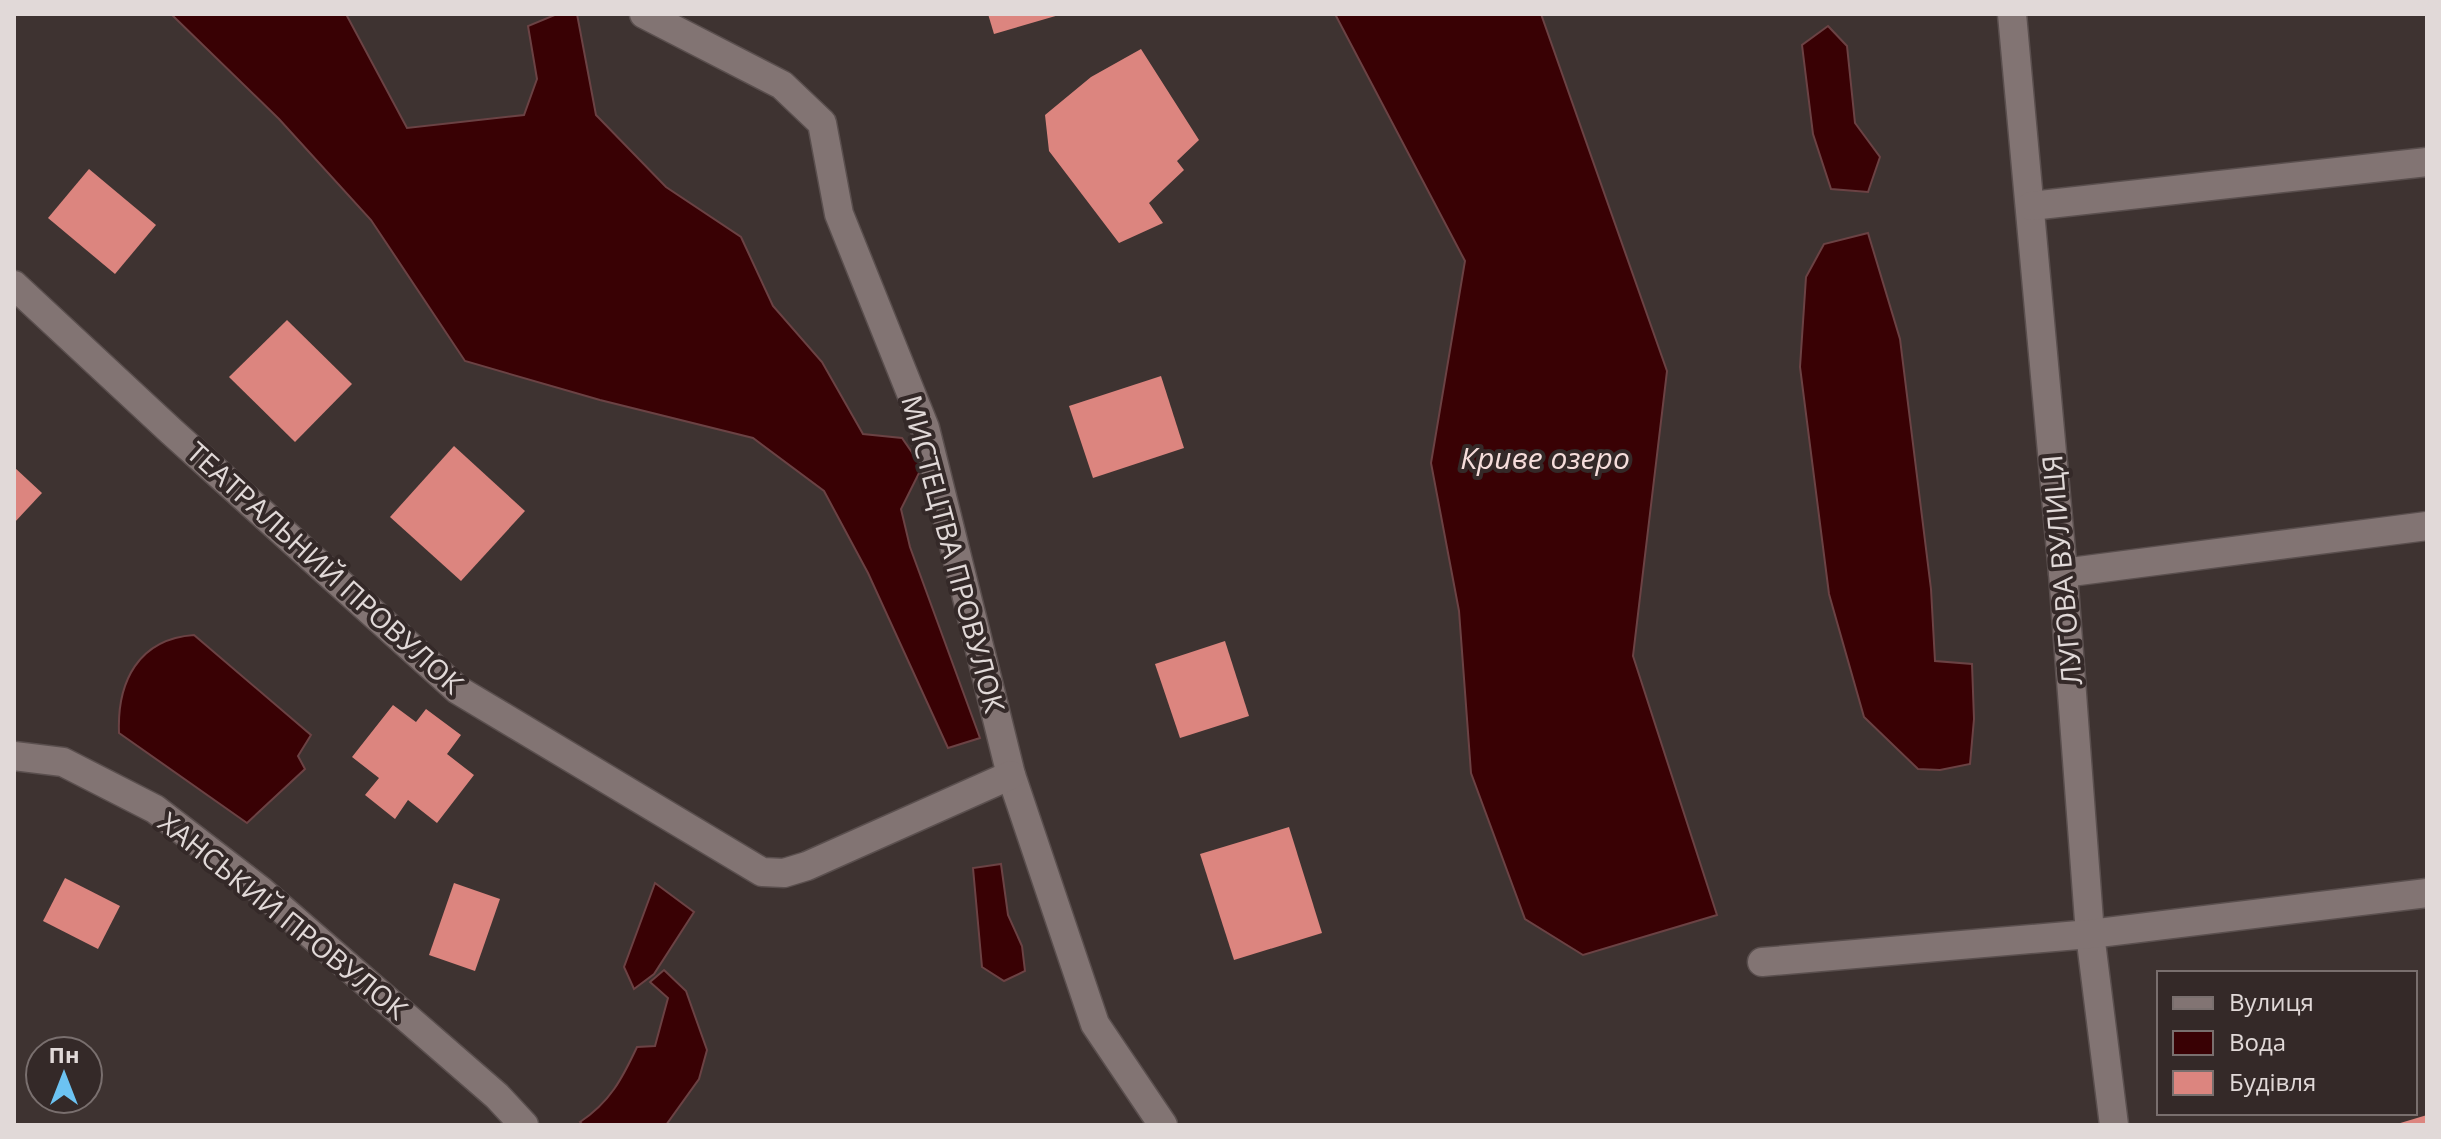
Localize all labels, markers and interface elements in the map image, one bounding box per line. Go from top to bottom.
street label: МИСТЕЦТВА ПРОВУЛОК [893,391,1015,718]
street label: ТЕАТРАЛЬНИЙ ПРОВУЛОК [179,433,473,702]
water label: Криве озеро [1460,437,1630,478]
street label: ЛУГОВА ВУЛИЦЯ [2032,453,2090,687]
street label: ХАНСЬКИЙ ПРОВУЛОК [151,803,417,1028]
legend [2157,971,2417,1115]
text: Вулиця [2229,985,2314,1018]
text: Вода [2229,1025,2286,1058]
north arrow [24,1035,104,1115]
text: Пн [49,1039,79,1069]
text: Будівля [2229,1065,2316,1098]

